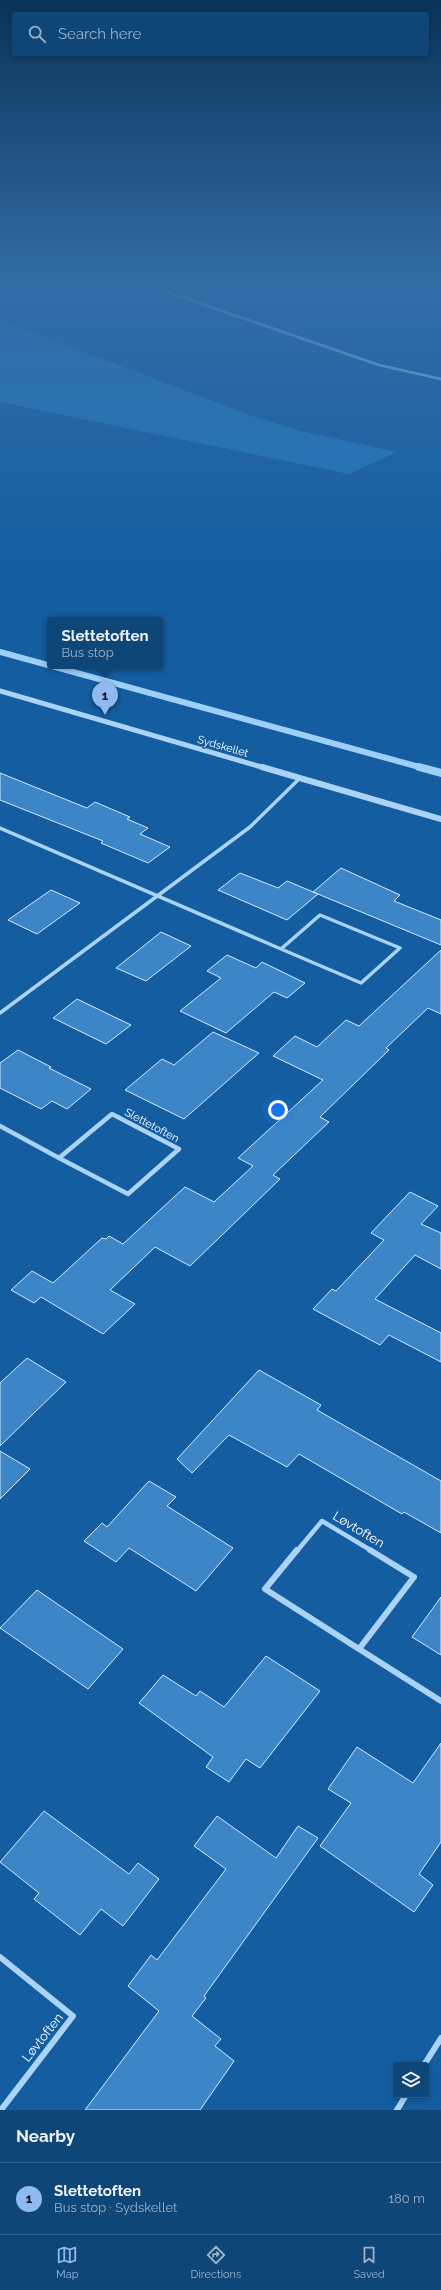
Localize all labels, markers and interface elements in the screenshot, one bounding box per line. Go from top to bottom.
search box [12,12,429,56]
icon: search [26,23,48,45]
text: Search here [58,25,141,43]
popup [47,617,163,669]
text: Slettetoften [61,627,149,645]
text: Bus stop [61,645,114,660]
pin: 1 [92,682,118,715]
street label: Sydskellet [196,733,250,760]
your location [268,1100,288,1120]
street label: Slettetoften [122,1106,181,1145]
street label: Løvtoften [330,1508,387,1551]
street label: Løvtoften [19,2010,66,2065]
map controls [393,2062,429,2098]
button: layers [393,2062,429,2098]
text: Nearby [16,2126,75,2146]
text: Slettetoften [54,2182,141,2200]
text: 1 [26,2191,32,2206]
text: 180 m [389,2191,425,2206]
text: Bus stop · Sydskellet [54,2200,177,2215]
tab: Map [56,2244,78,2281]
tab: Directions [191,2244,241,2281]
tab: Saved [353,2244,385,2281]

